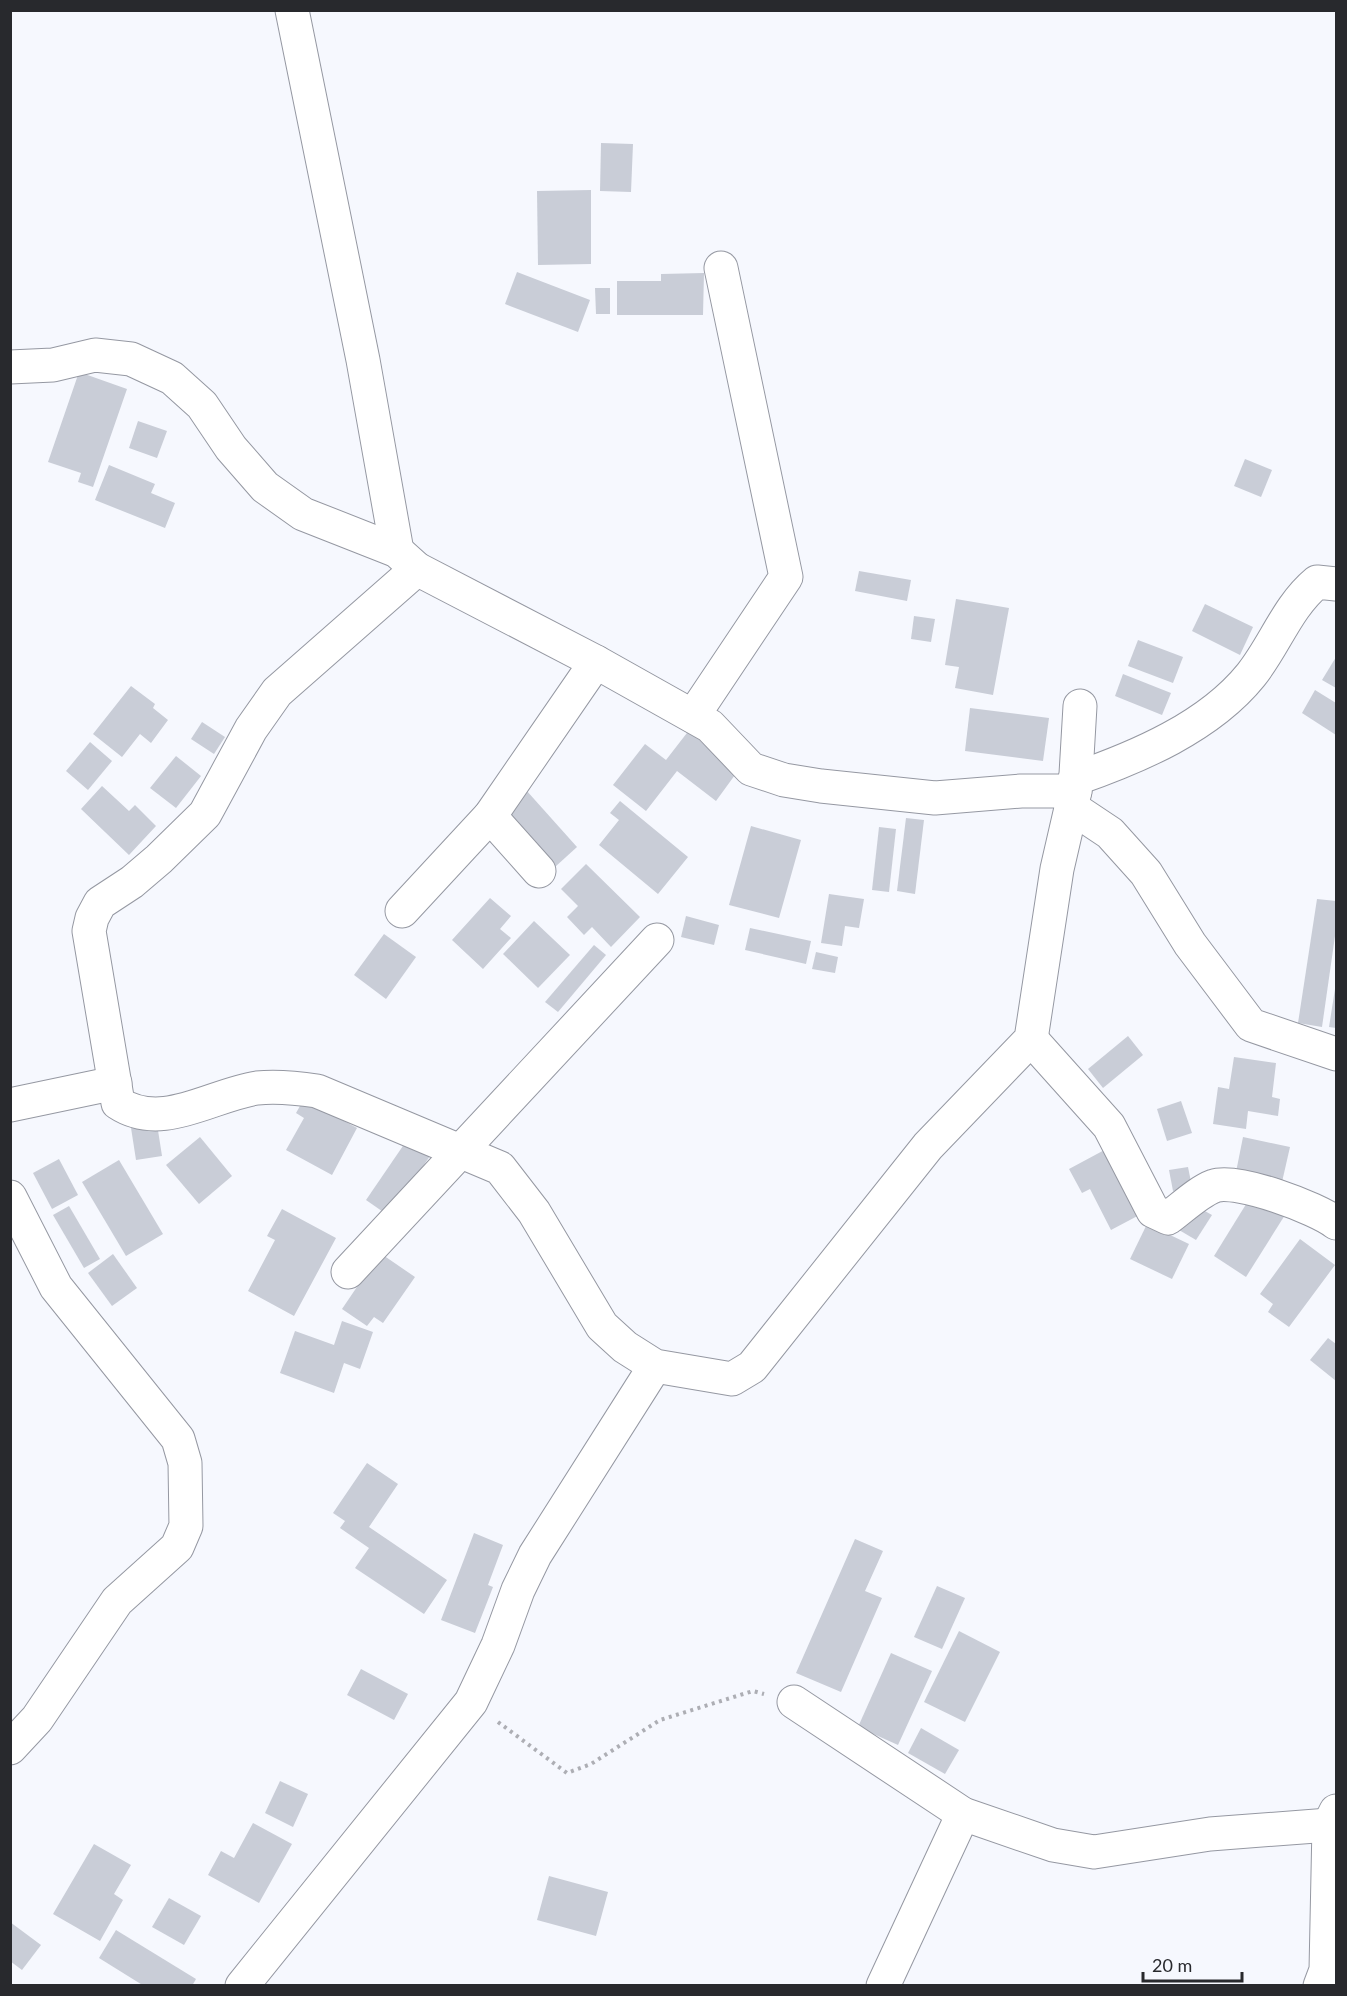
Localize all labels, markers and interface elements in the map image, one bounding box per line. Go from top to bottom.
scale bar [1143,1945,1242,1983]
text: 20 m [1152,1954,1192,1976]

